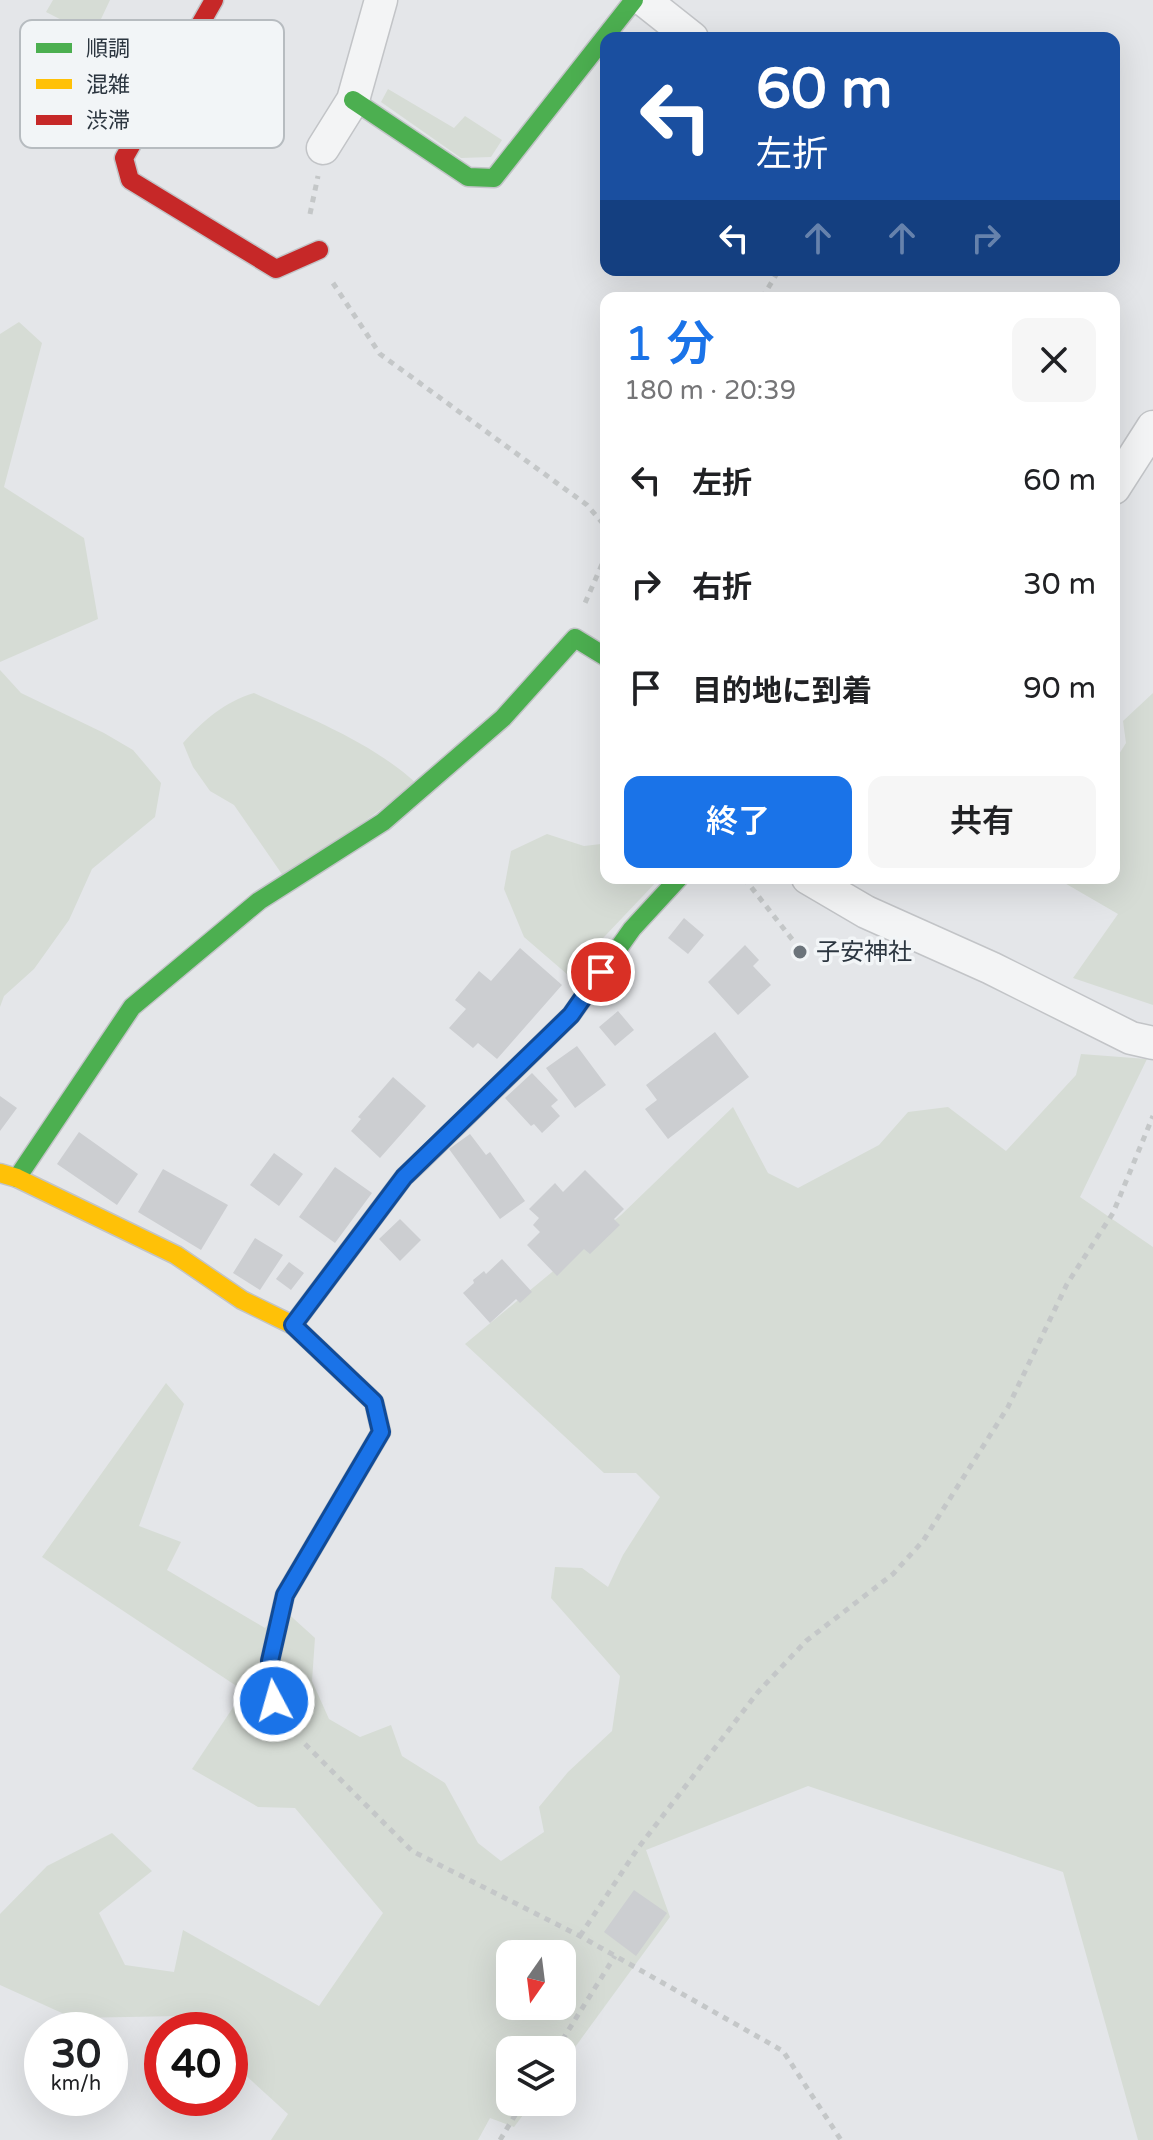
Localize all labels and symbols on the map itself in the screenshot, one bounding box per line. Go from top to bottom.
legend [20,20,284,148]
text: 順調 [86,36,130,62]
text: 混雑 [86,72,130,98]
text: 渋滞 [86,108,130,134]
pin [567,938,635,1006]
place label: 子安神社 [816,938,912,967]
marker: 子安神社 [791,943,809,961]
position arrow [232,1659,316,1743]
north arrow [496,1940,576,2020]
speed limit sign: 40 [144,2012,248,2116]

